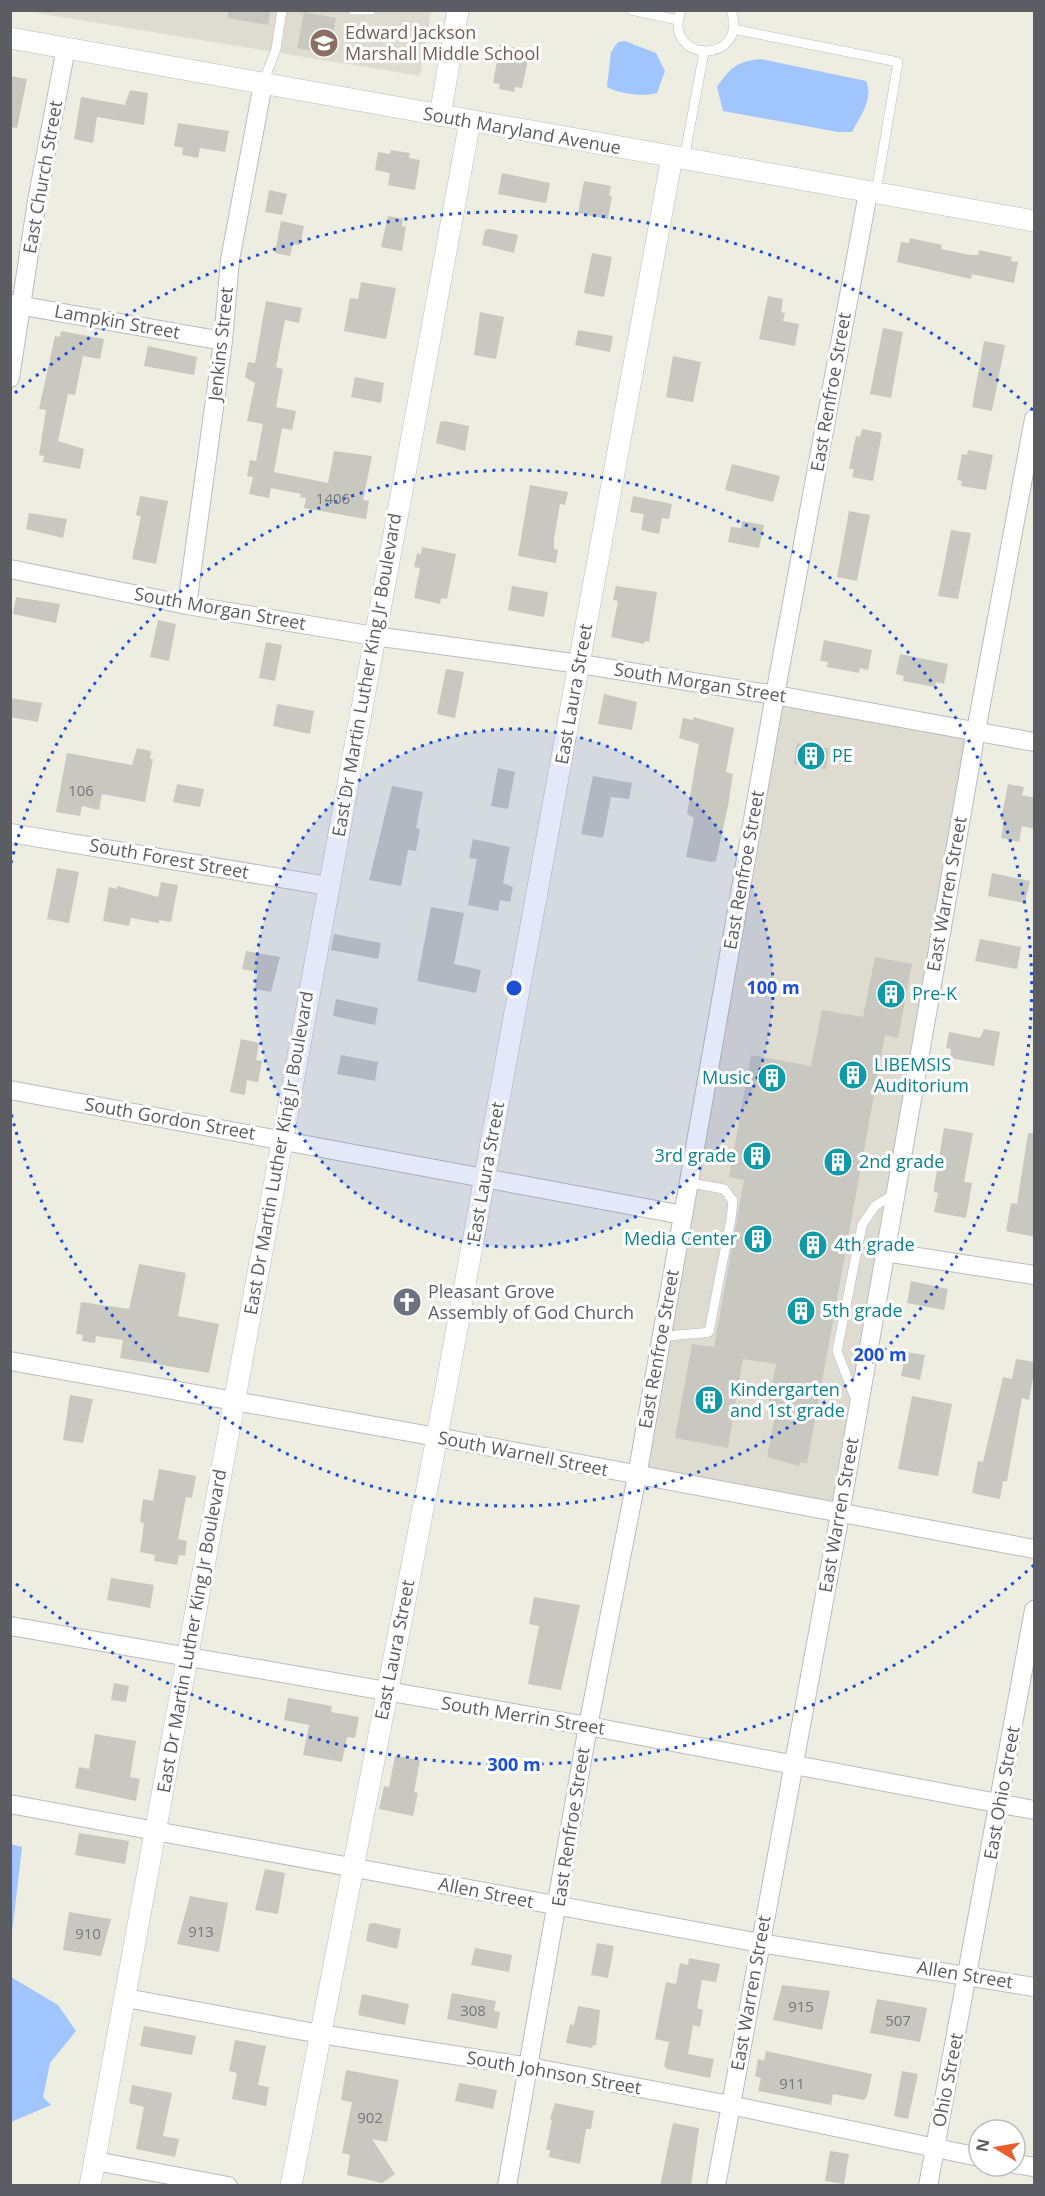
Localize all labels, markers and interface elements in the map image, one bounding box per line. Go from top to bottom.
place label: Edward Jackson Marshall Middle School [345,20,540,65]
school or university icon: Edward Jackson Marshall Middle School [308,27,340,59]
street label: East Church Street [17,98,67,255]
street label: South Maryland Avenue [421,101,623,159]
street label: Jenkins Street [202,286,238,404]
street label: Lampkin Street [53,298,182,344]
street label: East Renfroe Street [804,310,856,473]
house number: 1406 [316,488,350,508]
street label: East Dr Martin Luther King Jr Boulevard [326,511,406,839]
street label: South Morgan Street [132,581,308,635]
street label: East Laura Street [549,622,597,766]
street label: South Morgan Street [612,657,788,707]
building icon: PE [795,740,827,772]
place label: PE [832,743,853,767]
house number: 106 [68,780,94,800]
street label: East Renfroe Street [717,788,769,951]
street label: East Warren Street [921,814,971,973]
street label: South Forest Street [88,832,251,884]
text: 100 m [746,975,800,999]
centre of rings [504,978,524,998]
building icon: Pre-K [875,978,907,1010]
place label: Pre-K [912,981,958,1005]
street label: East Dr Martin Luther King Jr Boulevard [238,989,318,1317]
place label: LIBEMSIS Auditorium [874,1052,969,1097]
building icon: LIBEMSIS Auditorium [837,1059,869,1091]
building icon: Music [756,1062,788,1094]
place label: Music [702,1065,751,1089]
street label: South Gordon Street [83,1091,257,1145]
street label: East Laura Street [461,1100,509,1244]
building icon: 3rd grade [741,1140,773,1172]
place label: 3rd grade [654,1143,736,1167]
building icon: 2nd grade [822,1146,854,1178]
place label: 2nd grade [859,1149,944,1173]
building icon: Media Center [742,1223,774,1255]
place label: Media Center [624,1226,738,1250]
building icon: 4th grade [797,1229,829,1261]
place label: 4th grade [834,1232,915,1256]
street label: East Renfroe Street [632,1267,684,1430]
place label: Pleasant Grove Assembly of God Church [428,1279,634,1324]
church icon: Pleasant Grove Assembly of God Church [391,1286,423,1318]
building icon: 5th grade [785,1295,817,1327]
place label: 5th grade [822,1298,903,1322]
text: 200 m [853,1342,907,1366]
place label: Kindergarten and 1st grade [730,1377,845,1422]
building icon: Kindergarten and 1st grade [693,1384,725,1416]
street label: South Warnell Street [436,1425,610,1481]
street label: East Warren Street [813,1435,863,1594]
street label: East Dr Martin Luther King Jr Boulevard [151,1467,231,1795]
street label: East Laura Street [369,1578,419,1722]
street label: South Merrin Street [440,1690,607,1740]
street label: East Ohio Street [977,1724,1025,1861]
street label: East Renfroe Street [546,1745,594,1908]
text: 300 m [487,1752,541,1776]
street label: Allen Street [436,1871,536,1913]
street label: East Warren Street [725,1913,775,2072]
house number: 913 [188,1921,214,1941]
house number: 910 [75,1923,101,1943]
street label: Allen Street [916,1955,1015,1993]
house number: 915 [788,1996,814,2016]
house number: 308 [460,2000,486,2020]
house number: 507 [885,2010,911,2030]
street label: Ohio Street [926,2031,968,2129]
street label: South Johnson Street [465,2045,643,2099]
house number: 911 [779,2073,805,2093]
house number: 902 [357,2107,383,2127]
north arrow [967,2118,1027,2178]
text: N [970,2137,994,2154]

